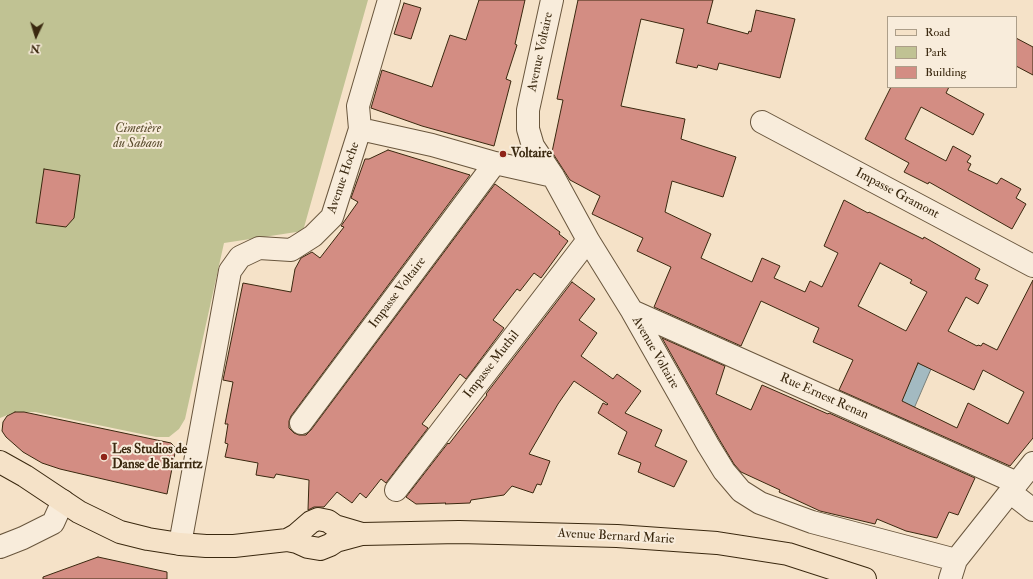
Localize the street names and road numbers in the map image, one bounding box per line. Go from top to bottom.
street label: Avenue Voltaire [525,11,557,93]
street label: Avenue Hoche [324,140,364,216]
street label: Impasse Gramont [852,165,942,223]
street label: Impasse Voltaire [366,254,430,332]
street label: Avenue Voltaire [628,314,682,392]
street label: Impasse Muthil [461,328,523,402]
street label: Rue Ernest Renan [777,371,871,423]
street label: Avenue Bernard Marie [557,526,675,548]

